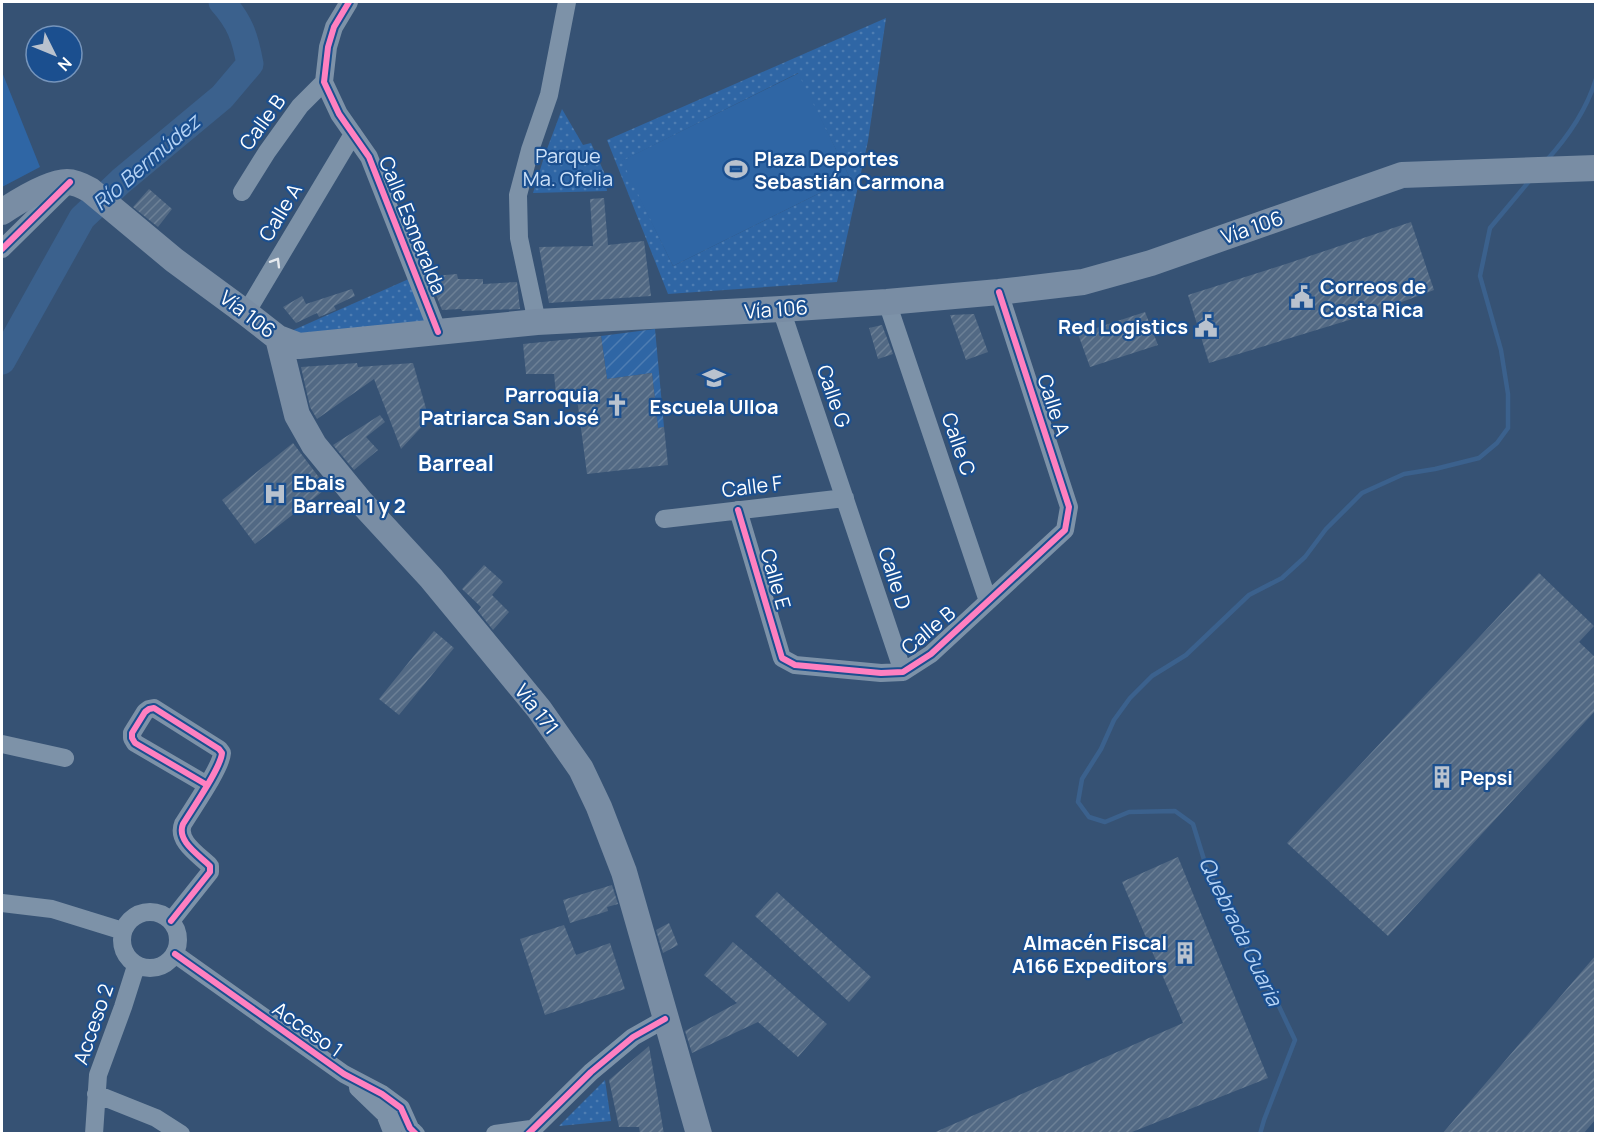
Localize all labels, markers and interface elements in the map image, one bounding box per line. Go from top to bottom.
north arrow [24,24,84,84]
text: N [53,53,77,76]
street label: Calle B [233,89,291,155]
water label: Río Bermúdez [86,106,208,216]
park label: Parque Ma. Ofelia [523,142,613,192]
place label: Plaza Deportes Sebastián Carmona [754,145,945,195]
street label: Calle Esmeralda [373,152,453,298]
sports icon: Plaza Deportes Sebastián Carmona [723,156,749,182]
street label: Calle A [252,178,308,246]
street label: Vía 106 [1217,204,1287,250]
one-way arrow [269,258,281,268]
place label: Correos de Costa Rica [1320,273,1426,323]
street label: Vía 106 [214,284,282,344]
public building icon: Correos de Costa Rica [1289,284,1315,310]
street label: Vía 106 [743,293,809,325]
place label: Red Logistics [1058,313,1188,340]
public building icon: Red Logistics [1193,313,1219,339]
street label: Calle G [811,361,857,431]
school or university icon: Escuela Ulloa [701,365,727,391]
street label: Calle A [1031,371,1077,439]
place label: Parroquia Patriarca San José [420,381,599,431]
church icon: Parroquia Patriarca San José [604,392,630,418]
place label: Escuela Ulloa [649,393,779,420]
street label: Calle C [936,409,982,479]
district label: Barreal [418,448,494,478]
place label: Ebais Barreal 1 y 2 [293,469,406,519]
street label: Calle F [720,469,784,503]
hospital icon: Ebais Barreal 1 y 2 [262,481,288,507]
street label: Calle D [872,543,918,613]
street label: Calle E [754,546,798,612]
street label: Calle B [895,600,961,660]
street label: Vía 171 [509,678,565,740]
building icon: Pepsi [1429,764,1455,790]
place label: Pepsi [1460,764,1513,791]
water label: Quebrada Guaria [1193,852,1290,1011]
place label: Almacén Fiscal A166 Expeditors [1012,929,1167,979]
building icon: Almacén Fiscal A166 Expeditors [1172,940,1198,966]
street label: Acceso 2 [67,980,119,1068]
street label: Acceso 1 [267,995,349,1063]

